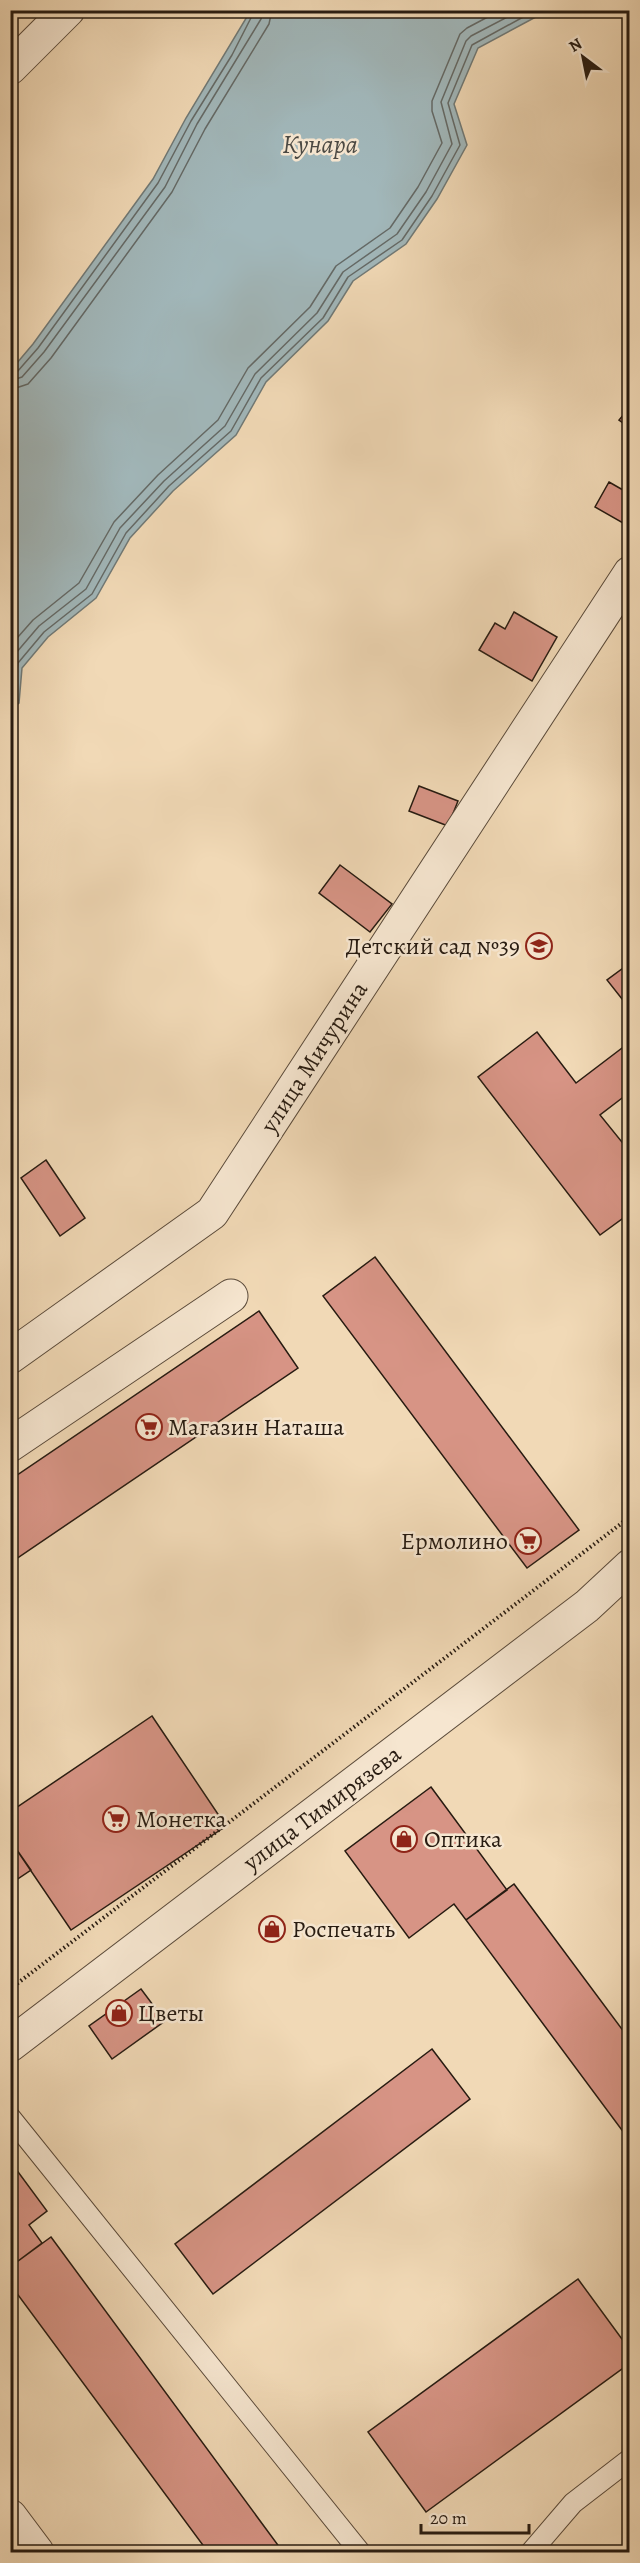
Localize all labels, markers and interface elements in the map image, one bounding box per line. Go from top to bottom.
north arrow [553,27,613,87]
text: N [565,33,587,58]
water label: Кунара [282,127,358,162]
place label: Детский сад №39 [346,930,520,962]
school or university icon: Детский сад №39 [524,931,554,961]
street label: улица Мичурина [253,975,375,1140]
place label: Магазин Наташа [168,1411,344,1443]
supermarket icon: Магазин Наташа [134,1412,164,1442]
place label: Ермолино [401,1525,508,1557]
supermarket icon: Ермолино [513,1526,543,1556]
street label: улица Тимирязева [236,1738,408,1879]
place label: Монетка [136,1803,227,1835]
supermarket icon: Монетка [101,1804,131,1834]
place label: Оптика [424,1823,502,1855]
shop icon: Оптика [389,1824,419,1854]
place label: Роспечать [292,1913,395,1945]
shop icon: Роспечать [257,1914,287,1944]
place label: Цветы [138,1997,204,2029]
shop icon: Цветы [104,1998,134,2028]
scale bar [421,2497,529,2535]
text: 20 m [430,2506,467,2530]

